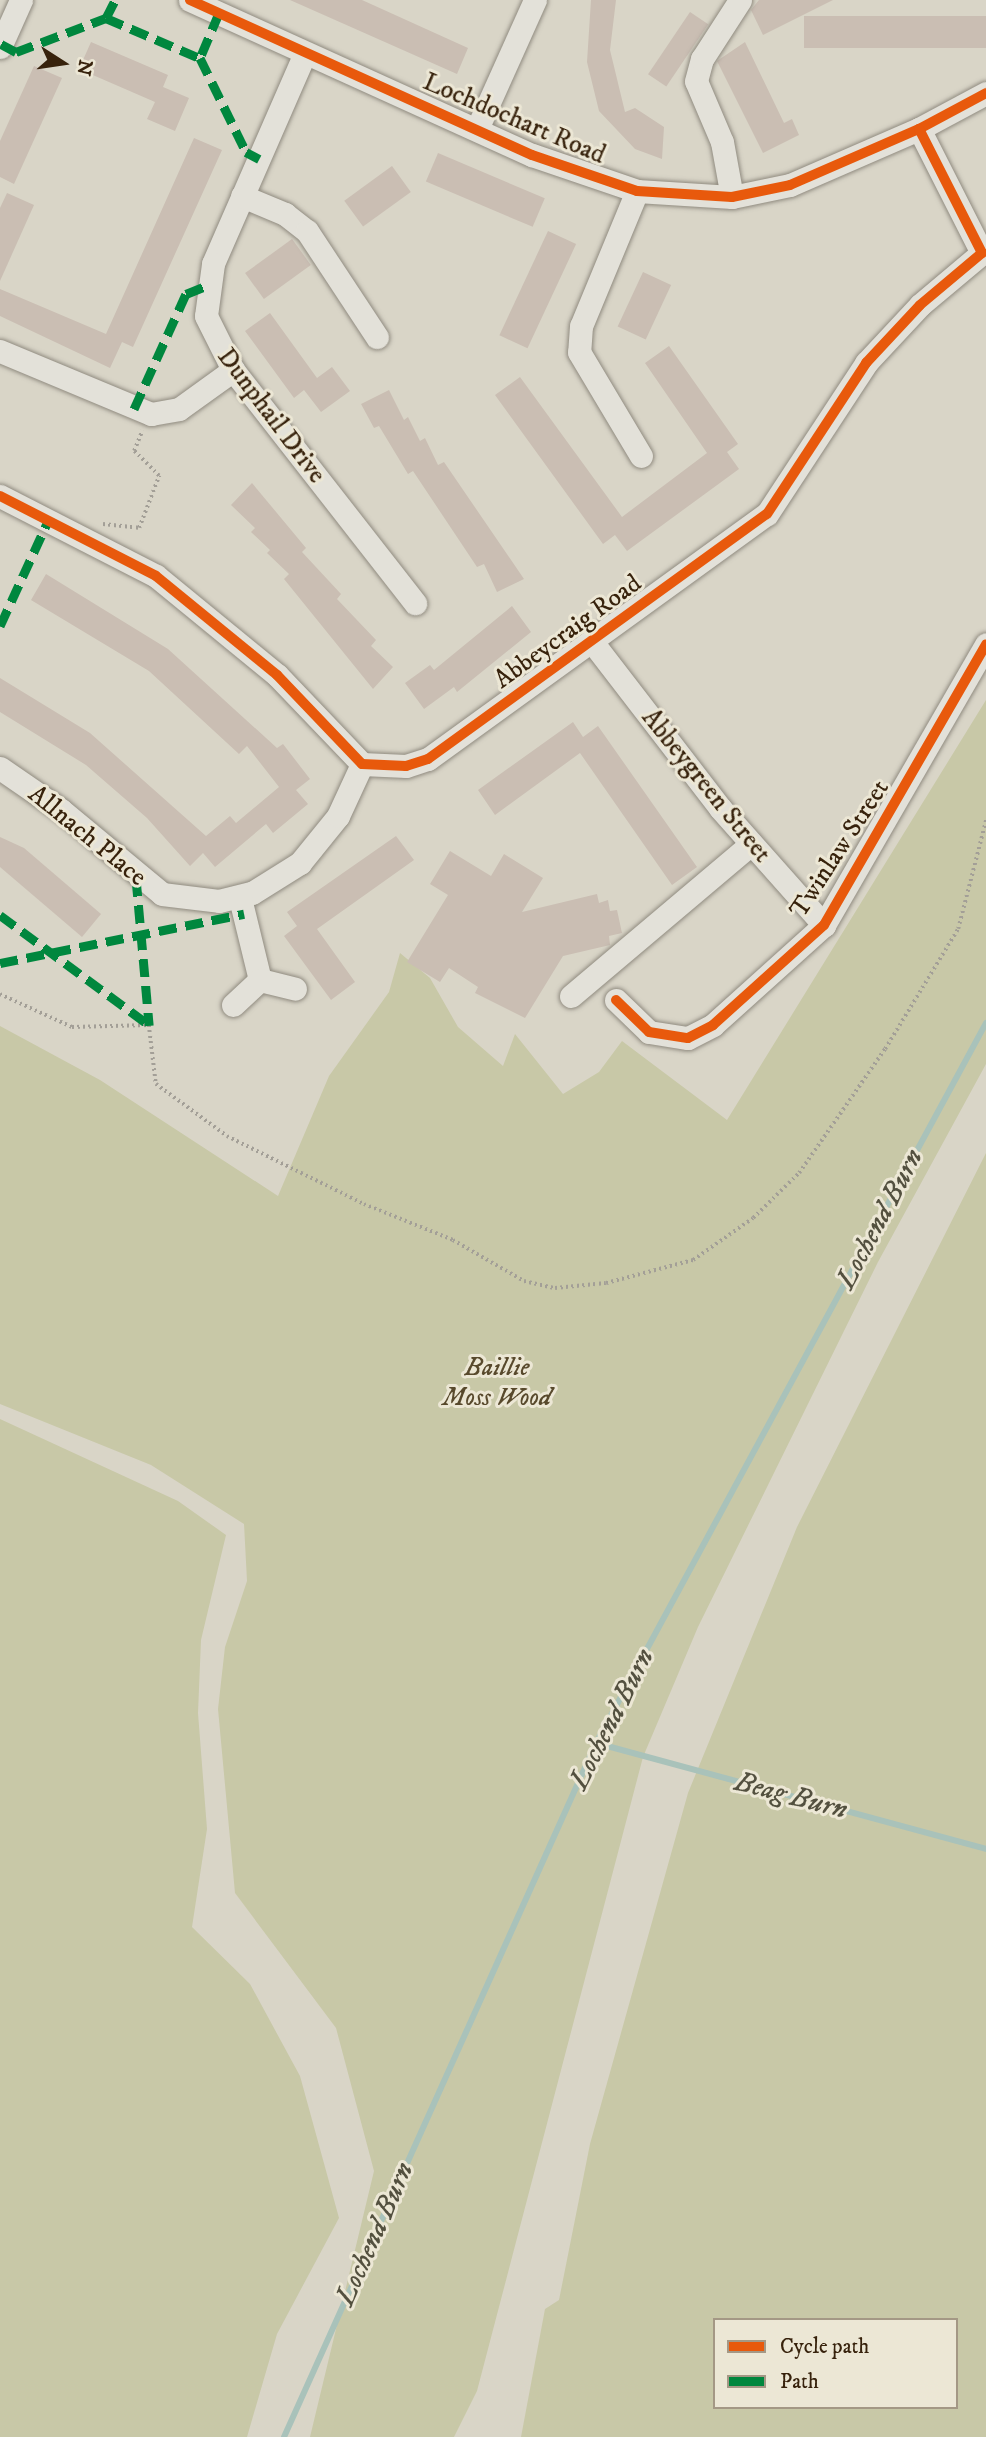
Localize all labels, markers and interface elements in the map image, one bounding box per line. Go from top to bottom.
north arrow [28,28,98,98]
text: N [71,57,97,77]
street label: Lochdochart Road [418,67,610,171]
street label: Dunphail Drive [210,342,332,490]
street label: Abbeycraig Road [488,568,648,696]
street label: Abbeygreen Street [635,703,777,869]
street label: Twinlaw Street [784,774,896,924]
street label: Allnach Place [22,779,152,893]
water label: Lochend Burn [829,1143,931,1295]
park label: Baillie Moss Wood [443,1352,551,1414]
water label: Lochend Burn [562,1643,662,1795]
water label: Beag Burn [731,1765,851,1827]
water label: Lochend Burn [328,2157,422,2311]
legend [713,2318,958,2409]
text: Cycle path [780,2334,869,2360]
text: Path [780,2369,819,2395]

